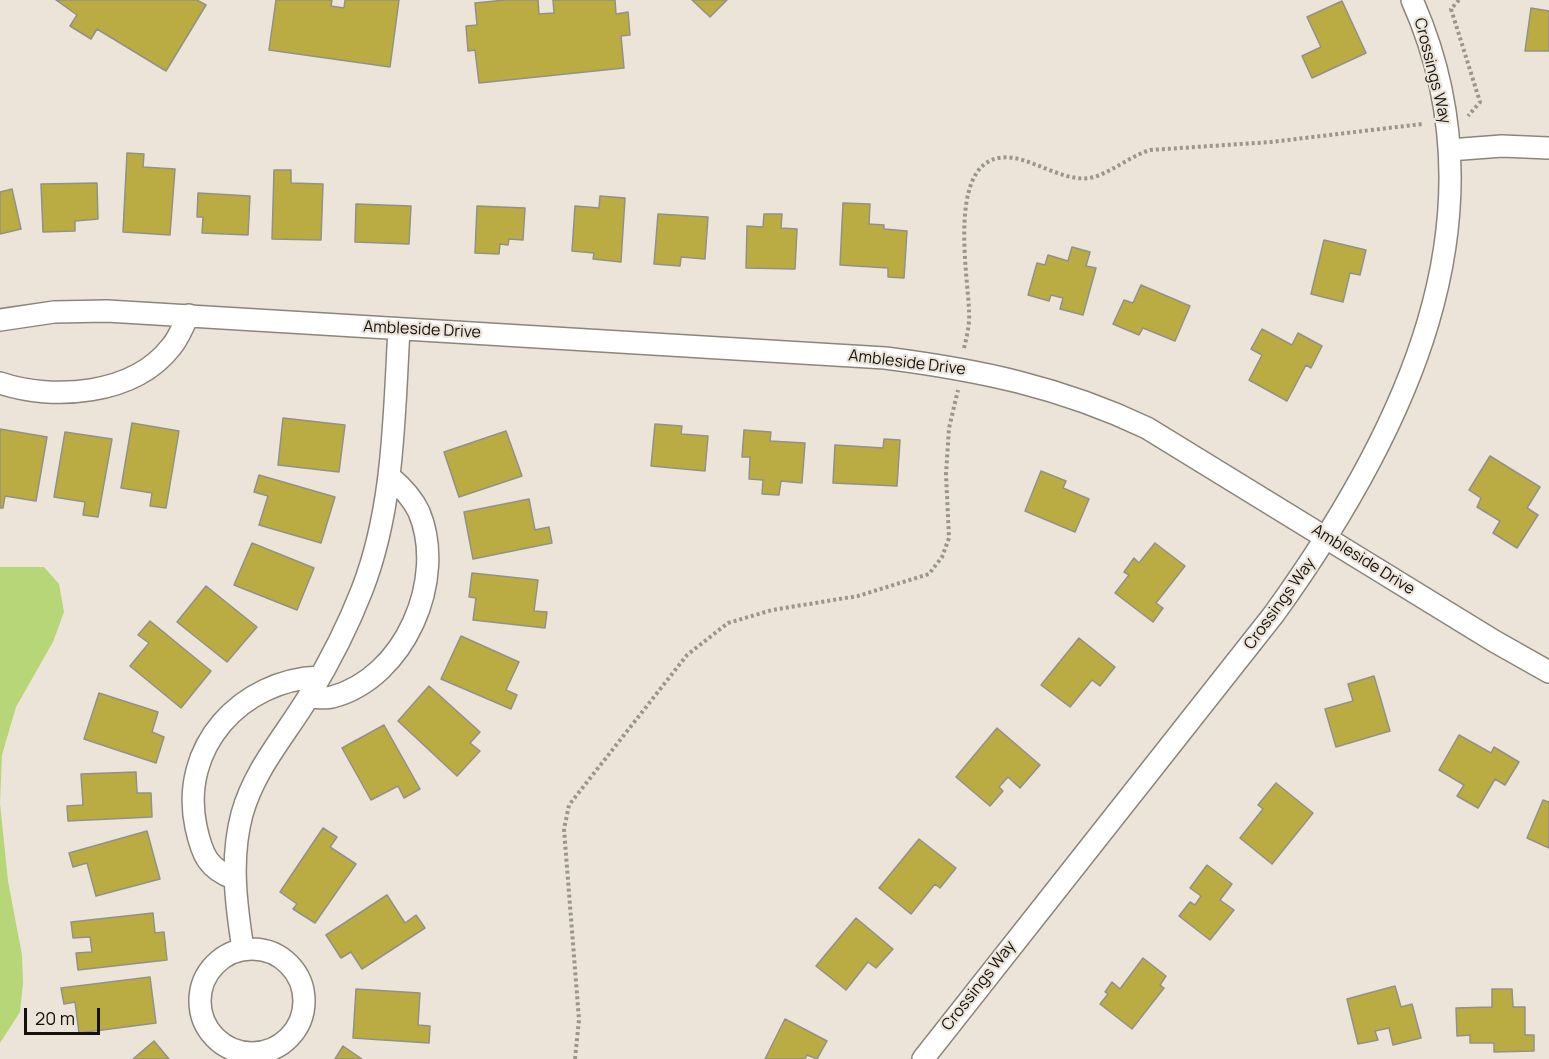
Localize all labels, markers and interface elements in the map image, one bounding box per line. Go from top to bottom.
street label: Crossings Way [1410,16,1454,126]
street label: Ambleside Drive [363,317,481,343]
street label: Ambleside Drive [847,346,967,380]
street label: Ambleside Drive [1308,521,1418,599]
street label: Crossings Way [1240,554,1320,654]
street label: Crossings Way [938,937,1020,1035]
scale bar [27,996,104,1034]
text: 20 m [35,1006,75,1030]

